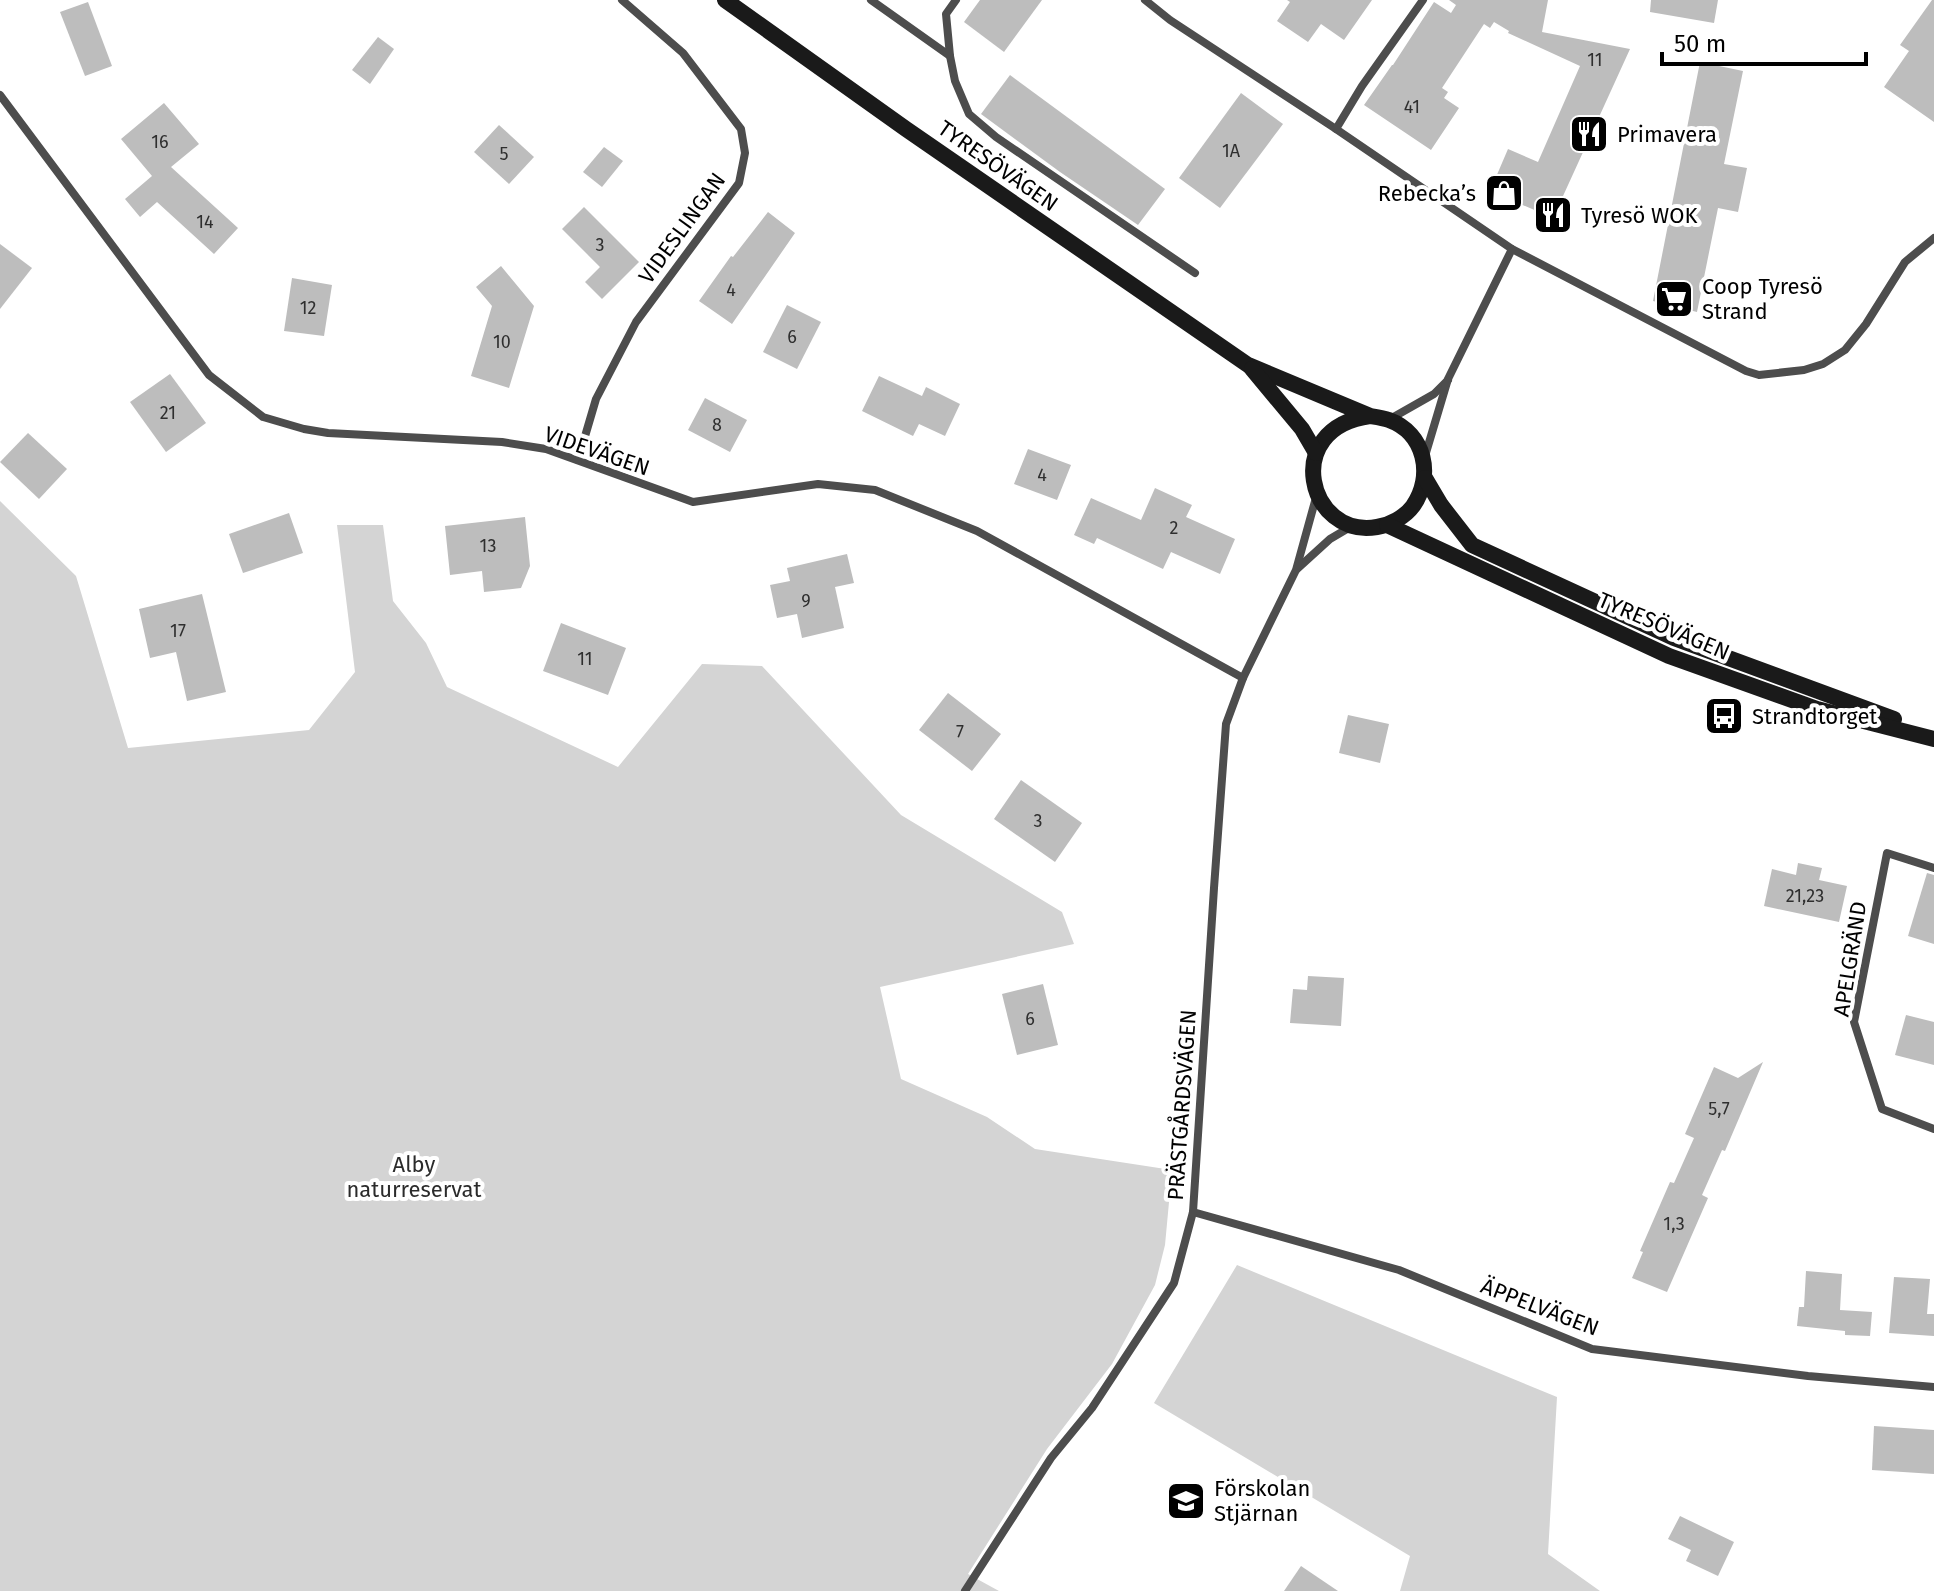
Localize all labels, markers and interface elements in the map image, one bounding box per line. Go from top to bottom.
scale bar [1662,16,1866,66]
text: 50 m [1674,30,1726,58]
house number: 11 [1587,49,1603,71]
house number: 41 [1404,96,1420,118]
restaurant icon: Primavera [1568,113,1610,155]
street label: TYRESÖVÄGEN [933,115,1063,217]
place label: Primavera [1617,121,1717,148]
house number: 16 [151,131,169,153]
house number: 1A [1222,140,1241,162]
house number: 5 [499,143,509,165]
street label: VIDESLINGAN [633,167,731,289]
shop icon: Rebecka’s [1483,172,1525,214]
place label: Rebecka’s [1378,180,1476,207]
restaurant icon: Tyresö WOK [1532,194,1574,236]
place label: Tyresö WOK [1581,202,1697,229]
house number: 14 [196,211,214,233]
house number: 3 [596,234,604,256]
place label: Coop Tyresö Strand [1702,273,1823,325]
supermarket icon: Coop Tyresö Strand [1653,278,1695,320]
house number: 4 [726,279,736,301]
house number: 12 [300,297,316,319]
house number: 6 [787,326,797,348]
house number: 10 [493,331,511,353]
house number: 21 [160,402,176,424]
house number: 8 [712,414,722,436]
street label: VIDEVÄGEN [541,420,653,482]
house number: 4 [1037,464,1047,486]
house number: 2 [1170,517,1179,539]
house number: 13 [480,535,496,557]
street label: TYRESÖVÄGEN [1594,586,1734,666]
house number: 9 [801,590,811,612]
house number: 17 [170,620,186,642]
house number: 11 [577,648,593,670]
bus stop icon: Strandtorget [1703,695,1745,737]
place label: Strandtorget [1752,703,1877,730]
house number: 7 [956,721,964,743]
house number: 3 [1034,810,1042,832]
house number: 21,23 [1786,885,1824,907]
street label: APELGRÄND [1828,900,1872,1018]
house number: 6 [1025,1008,1035,1030]
street label: PRÄSTGÅRDSVÄGEN [1162,1009,1202,1201]
house number: 5,7 [1708,1098,1730,1120]
park label: Alby naturreservat [346,1151,482,1203]
house number: 1,3 [1663,1213,1685,1235]
street label: ÄPPELVÄGEN [1477,1272,1603,1342]
place label: Förskolan Stjärnan [1214,1475,1310,1527]
school or university icon: Förskolan Stjärnan [1165,1480,1207,1522]

